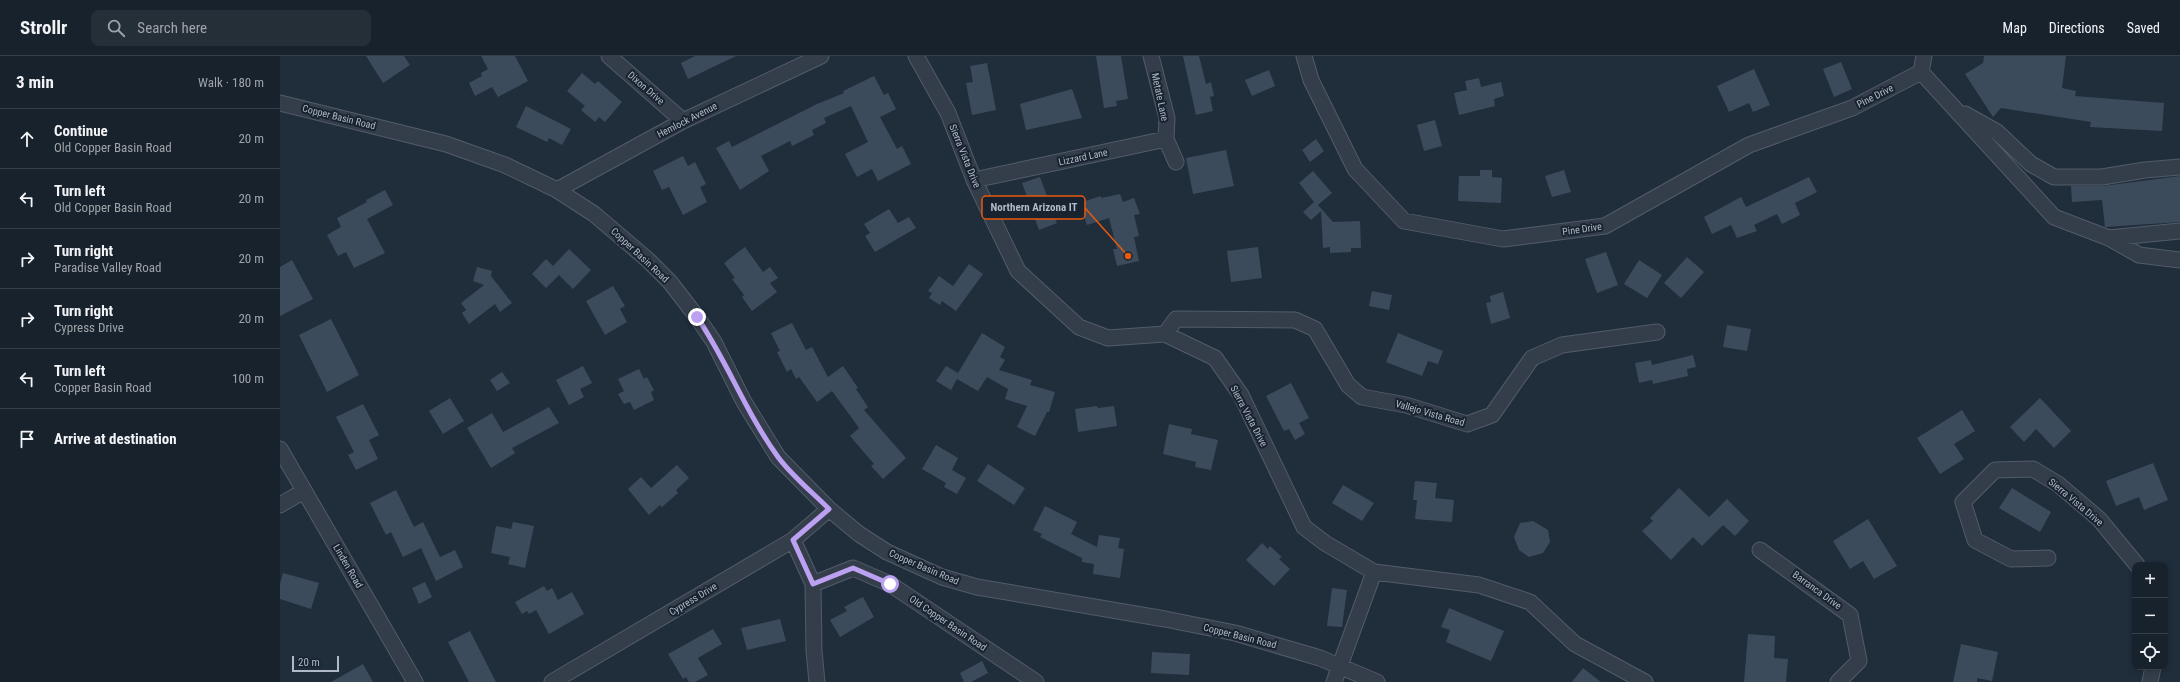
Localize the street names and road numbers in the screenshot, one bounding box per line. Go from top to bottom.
street label: Dixon Drive [626,69,667,107]
street label: Metate Lane [1150,72,1171,122]
street label: Pine Drive [1855,82,1895,110]
street label: Hemlock Avenue [655,100,719,140]
street label: Copper Basin Road [301,103,377,131]
street label: Sierra Vista Drive [947,123,983,190]
street label: Lizzard Lane [1057,146,1109,168]
street label: Pine Drive [1562,221,1603,237]
street label: Copper Basin Road [609,225,671,285]
street label: Sierra Vista Drive [1228,384,1270,449]
street label: Vallejo Vista Road [1394,398,1466,428]
street label: Sierra Vista Drive [2047,476,2106,528]
street label: Linden Road [331,542,365,590]
street label: Copper Basin Road [887,547,961,587]
street label: Barranca Drive [1791,569,1844,612]
street label: Cypress Drive [667,580,719,618]
street label: Old Copper Basin Road [907,593,989,653]
street label: Copper Basin Road [1202,622,1278,650]

